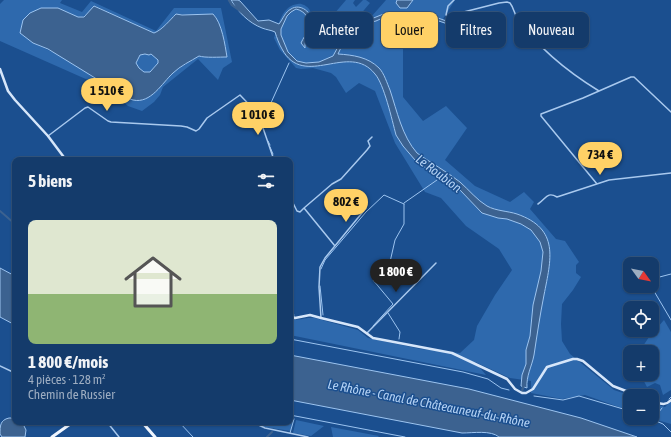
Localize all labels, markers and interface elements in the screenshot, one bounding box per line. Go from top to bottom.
chip: Acheter [305,12,373,48]
chip: Louer [381,12,438,48]
chip: Filtres [446,12,506,48]
chip: Nouveau [514,12,589,48]
pin: 1 510 € [70,78,144,112]
text: 1 510 € [90,83,124,98]
pin: 1 010 € [221,102,295,136]
text: 1 010 € [241,107,275,122]
pin: 734 € [572,142,628,176]
text: 734 € [587,147,613,162]
water label: Le Roubion [413,151,465,196]
icon: filters [255,170,277,192]
text: 5 biens [28,171,72,191]
pin: 802 € [318,189,374,223]
text: 802 € [333,194,359,209]
icon: home [117,246,189,318]
north arrow [623,257,659,293]
map controls [623,257,659,425]
pin: 1 800 € [359,259,433,293]
text: 1 800 € [379,264,413,279]
button: locate [623,301,659,337]
button: + [623,345,659,381]
text: 1 800 €/mois [28,352,108,372]
text: 4 pièces · 128 m² [28,372,106,387]
water label: Le Rhône - Canal de Châteauneuf-du-Rhône [326,376,531,431]
text: Chemin de Russier [28,387,115,402]
button: − [623,389,659,425]

